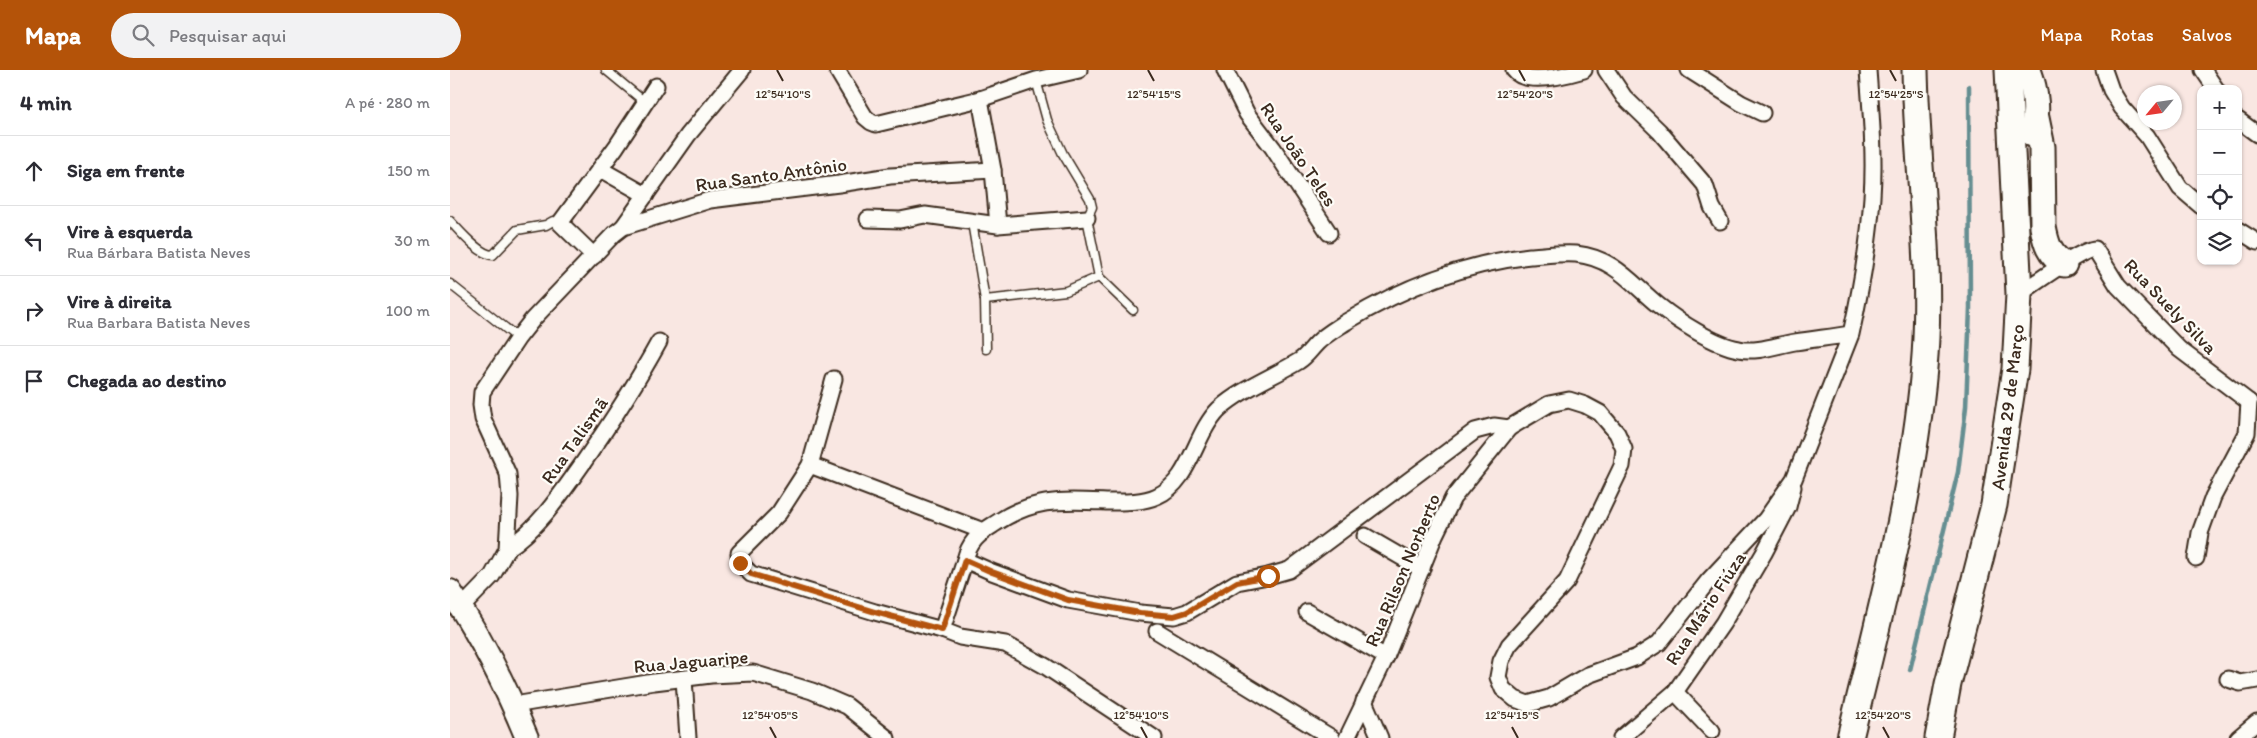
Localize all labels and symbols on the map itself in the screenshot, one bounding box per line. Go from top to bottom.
north arrow [2137,85,2182,130]
text: 12°54'10"S [755,87,811,101]
text: 12°54'15"S [1127,87,1181,101]
text: 12°54'20"S [1497,87,1553,101]
text: 12°54'25"S [1869,87,1924,101]
street label: Rua João Teles [1255,98,1342,211]
street label: Rua Santo Antônio [694,152,848,196]
street label: Rua Suely Silva [2119,254,2222,359]
street label: Avenida 29 de Março [1986,323,2029,491]
street label: Rua Talismã [536,392,613,488]
street label: Rua Rilson Norberto [1360,490,1445,650]
street label: Rua Mário Fiúza [1660,547,1751,669]
route end [729,552,752,575]
route start [1257,565,1280,588]
street label: Rua Jaguaripe [633,645,749,678]
text: 12°54'05"S [742,708,798,722]
text: 12°54'10"S [1113,708,1169,722]
text: 12°54'15"S [1485,708,1539,722]
text: 12°54'20"S [1855,708,1911,722]

